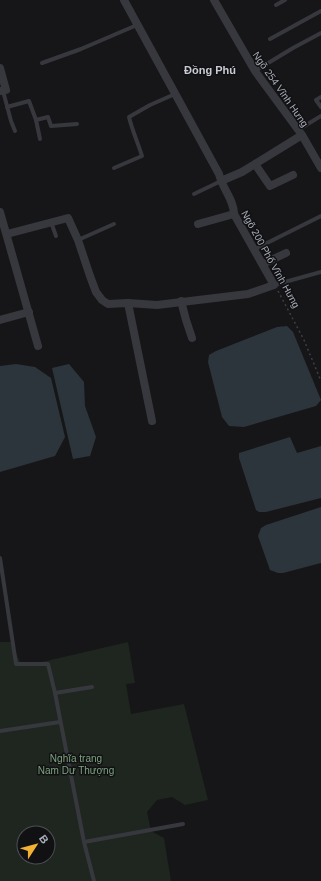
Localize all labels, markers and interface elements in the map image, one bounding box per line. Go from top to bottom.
street label: Ngõ 254 Vĩnh Hưng [251,50,311,129]
district label: Đồng Phú [184,64,236,76]
street label: Ngõ 200 Phố Vĩnh Hưng [239,209,302,310]
park label: Nghĩa trang Nam Dư Thượng [38,753,114,776]
north arrow [16,825,56,865]
text: B [37,832,51,846]

